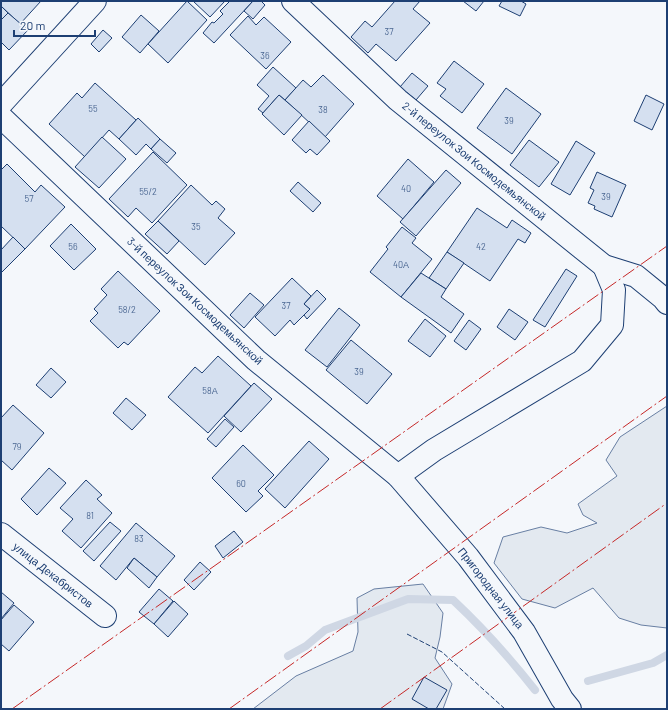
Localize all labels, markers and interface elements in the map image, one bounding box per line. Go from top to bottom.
scale bar [14,12,95,38]
text: 20 m [20,18,46,32]
house number: 37 [385,26,394,37]
house number: 36 [260,50,270,61]
street label: 2-й переулок Зои Космодемьянской [400,99,549,223]
house number: 55 [88,103,98,114]
house number: 38 [318,104,328,115]
house number: 39 [504,115,514,126]
house number: 40 [401,183,411,194]
house number: 55/2 [139,186,157,197]
house number: 39 [601,191,611,202]
house number: 57 [25,193,34,204]
house number: 35 [191,221,201,232]
street label: 3-й переулок Зои Космодемьянской [125,234,266,367]
house number: 56 [68,241,78,252]
house number: 42 [476,241,486,252]
house number: 40А [393,259,409,270]
house number: 37 [282,300,291,311]
house number: 58/2 [118,304,136,315]
house number: 39 [354,366,364,377]
house number: 58А [202,385,218,396]
house number: 79 [13,441,22,452]
house number: 60 [236,478,246,489]
house number: 81 [86,510,94,521]
house number: 83 [134,533,144,544]
street label: улица Декабристов [11,539,96,610]
street label: Пригородная улица [456,545,528,631]

